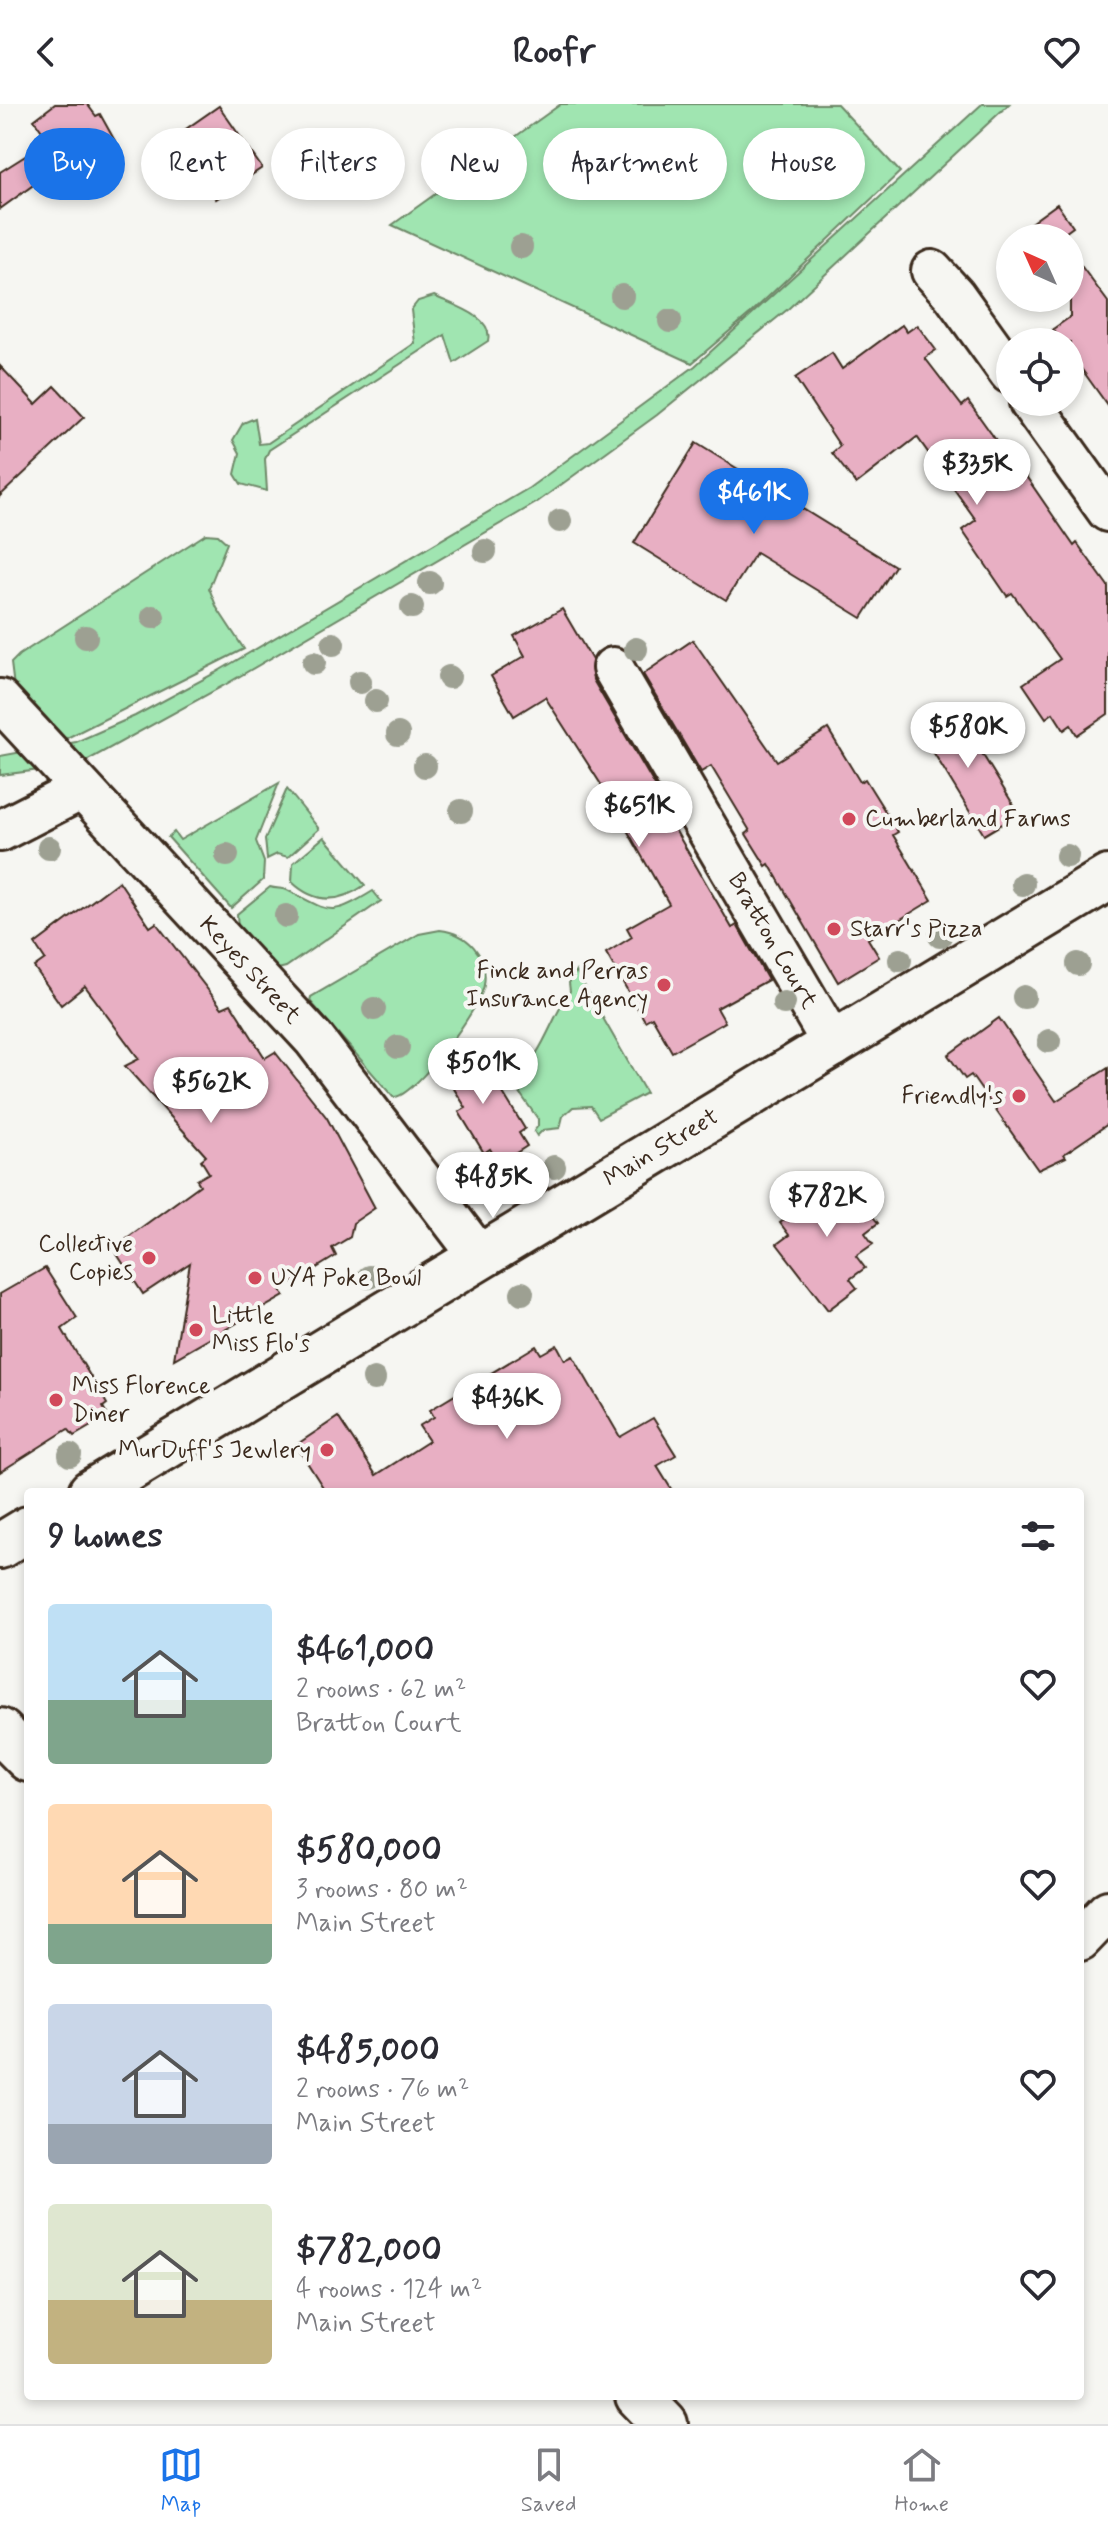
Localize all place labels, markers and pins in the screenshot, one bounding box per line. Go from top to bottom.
pin: $335K [921,439,1033,507]
pin: $461K [698,468,810,536]
pin: $580K [912,702,1024,770]
pin: $651K [583,781,695,849]
place label: Cumberland Farms [865,804,1071,835]
marker: Cumberland Farms [840,810,858,828]
place label: Starr's Pizza [850,914,982,945]
marker: Starr's Pizza [825,920,843,938]
place label: Finck and Perras Insurance Agency [466,956,648,1015]
marker: Finck and Perras Insurance Agency [655,976,673,994]
pin: $501K [427,1038,539,1106]
pin: $562K [155,1057,267,1125]
place label: Friendly's [902,1081,1003,1112]
marker: Friendly's [1010,1087,1028,1105]
pin: $485K [437,1152,549,1220]
pin: $782K [771,1171,883,1239]
place label: Collective Copies [38,1229,133,1288]
marker: Collective Copies [140,1249,158,1267]
place label: UYA Poke Bowl [271,1263,421,1294]
marker: UYA Poke Bowl [246,1269,264,1287]
place label: Little Miss Flo's [212,1301,310,1360]
marker: Little Miss Flo's [187,1321,205,1339]
place label: Miss Florence Diner [72,1371,210,1430]
pin: $436K [451,1373,563,1441]
marker: Miss Florence Diner [47,1391,65,1409]
place label: MurDuff's Jewlery [118,1435,311,1466]
marker: MurDuff's Jewlery [318,1441,336,1459]

